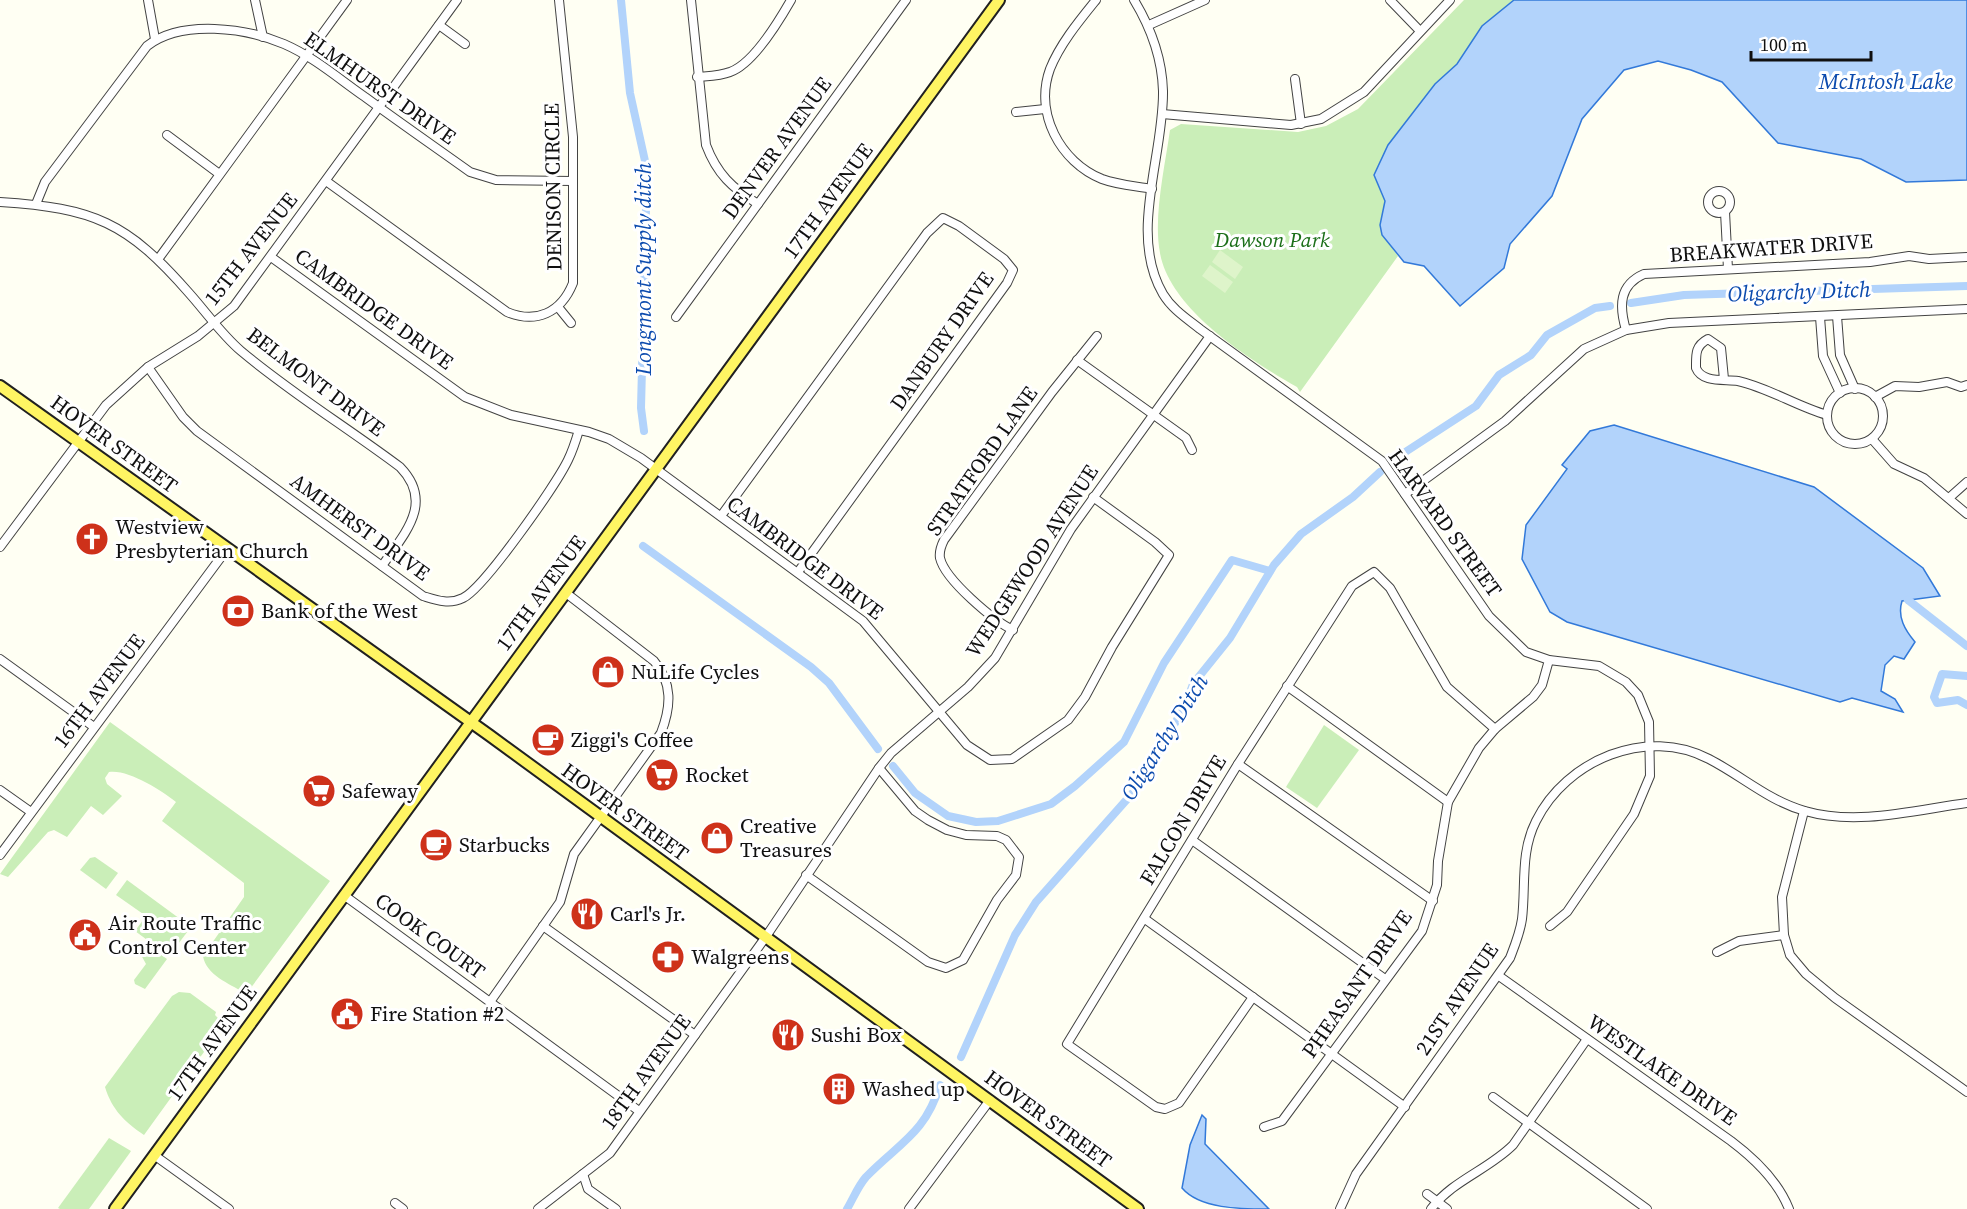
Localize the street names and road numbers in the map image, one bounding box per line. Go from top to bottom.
street label: ELMHURST DRIVE [299,24,462,151]
street label: DENVER AVENUE [715,71,838,224]
street label: DENISON CIRCLE [537,103,568,271]
street label: 17TH AVENUE [776,137,879,264]
street label: 15TH AVENUE [197,186,304,311]
street label: BREAKWATER DRIVE [1668,226,1874,269]
street label: CAMBRIDGE DRIVE [289,241,459,376]
street label: DANBURY DRIVE [883,266,1000,416]
street label: BELMONT DRIVE [241,320,391,443]
street label: STRATFORD LANE [919,380,1044,541]
street label: HOVER STREET [45,388,184,500]
street label: HARVARD STREET [1382,443,1509,603]
street label: WEDGEWOOD AVENUE [958,459,1105,663]
street label: AMHERST DRIVE [285,466,436,587]
street label: CAMBRIDGE DRIVE [721,489,890,626]
street label: 17TH AVENUE [489,529,592,656]
street label: 16TH AVENUE [46,628,151,754]
street label: FALCON DRIVE [1132,749,1233,890]
street label: HOVER STREET [556,756,695,868]
street label: COOK COURT [369,886,492,986]
street label: PHEASANT DRIVE [1295,904,1419,1064]
street label: 21ST AVENUE [1408,937,1505,1061]
street label: 17TH AVENUE [160,979,263,1106]
street label: WESTLAKE DRIVE [1582,1007,1743,1132]
street label: 18TH AVENUE [594,1008,697,1135]
street label: HOVER STREET [979,1063,1118,1175]

